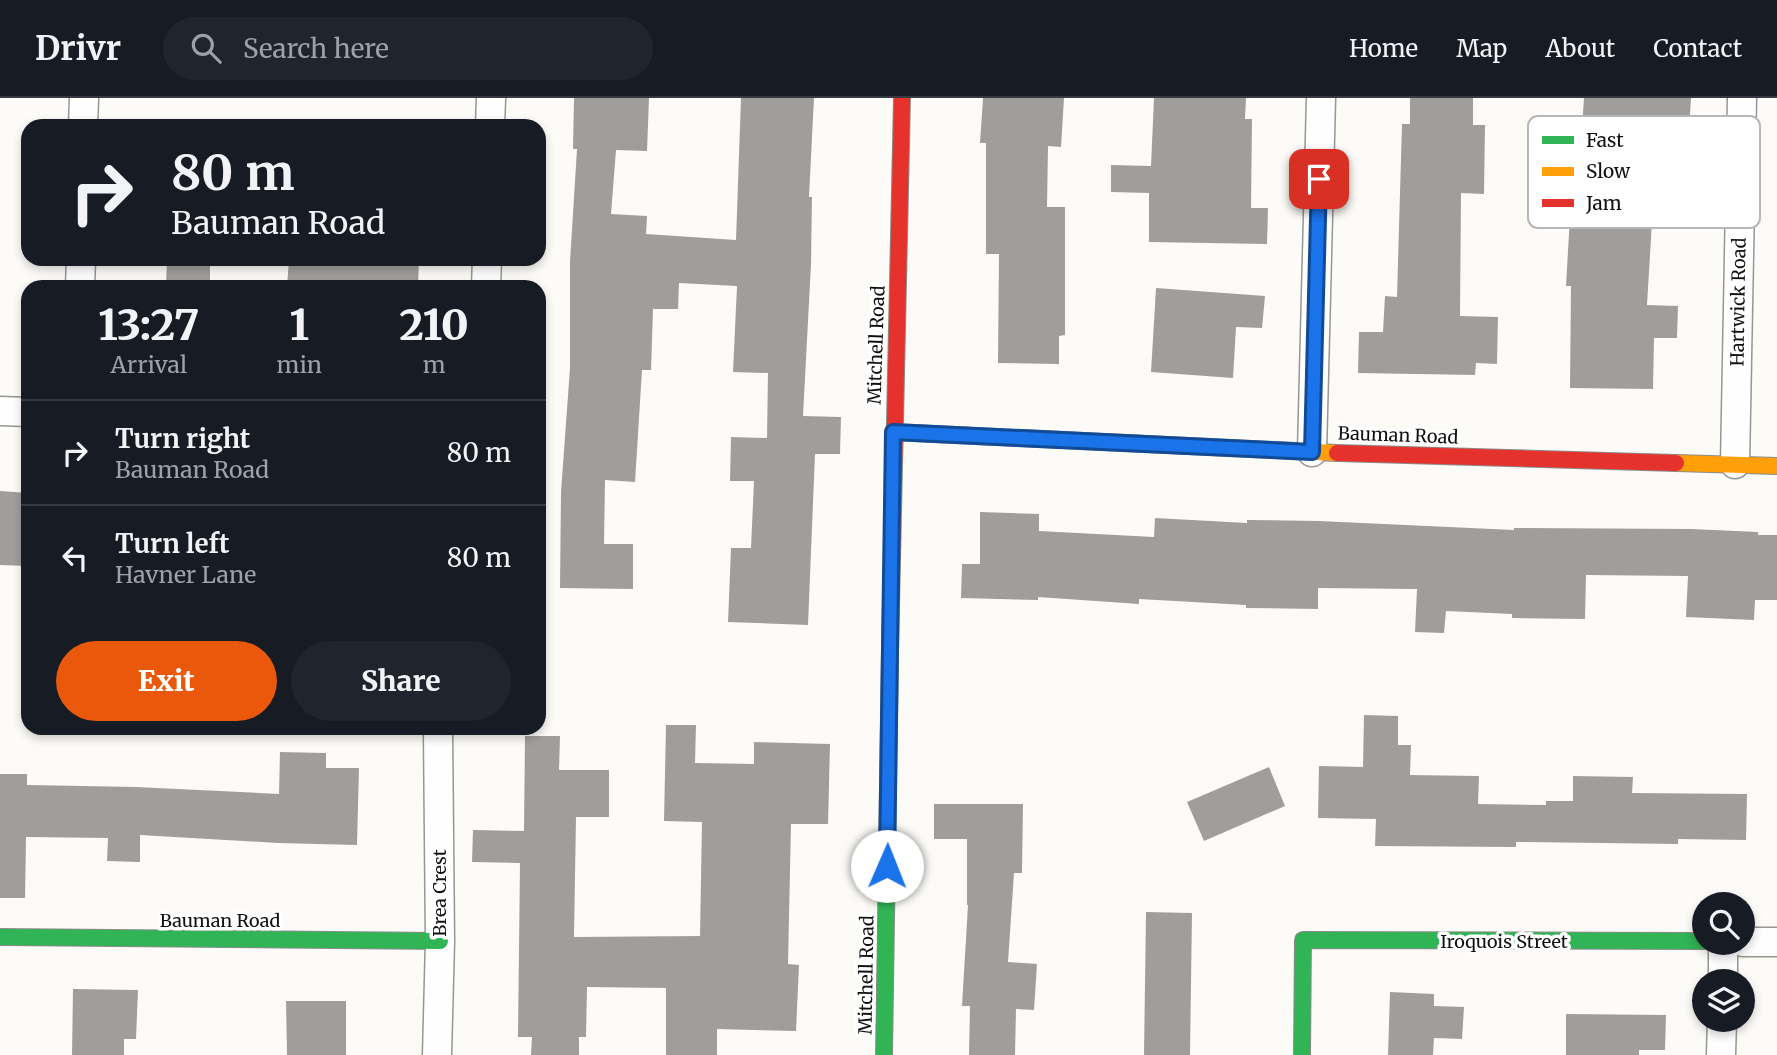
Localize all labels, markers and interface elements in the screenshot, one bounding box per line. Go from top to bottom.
search box [163,17,653,80]
text: Drivr [35,28,121,69]
icon: search [187,29,225,67]
text: Search here [243,32,389,65]
text: Home [1349,33,1418,64]
text: Map [1456,33,1507,64]
text: About [1545,33,1615,64]
text: Contact [1653,33,1742,64]
legend [1528,116,1760,228]
text: Fast [1586,128,1624,152]
text: 80 m [171,142,294,203]
icon: right [56,147,147,238]
pin [1289,149,1349,209]
text: Slow [1586,159,1631,183]
icon: arrive [1300,160,1338,198]
text: Jam [1585,191,1622,215]
text: Bauman Road [171,203,385,243]
street label: Hartwick Road [1725,237,1751,367]
street label: Mitchell Road [862,285,890,405]
text: 13:27 [98,299,199,351]
text: 1 [290,299,309,351]
text: 210 [399,299,469,351]
text: Arrival [110,350,187,379]
text: min [277,350,322,379]
text: m [423,350,445,379]
street label: Bauman Road [1337,421,1459,449]
text: Turn right [115,422,250,455]
icon: right [56,434,94,472]
text: 80 m [447,436,511,469]
text: Bauman Road [115,455,269,484]
text: Turn left [115,527,229,560]
icon: left [56,539,94,577]
text: 80 m [447,541,511,574]
text: Havner Lane [115,560,256,589]
button: Exit [56,641,277,721]
button: Share [291,641,511,721]
position arrow [850,829,924,903]
street label: Brea Crest [428,849,451,937]
map controls [1692,892,1755,1032]
button: search [1692,892,1755,955]
street label: Bauman Road [160,909,280,932]
street label: Mitchell Road [853,915,879,1035]
street label: Iroquois Street [1440,930,1568,953]
button: layers [1692,969,1755,1032]

